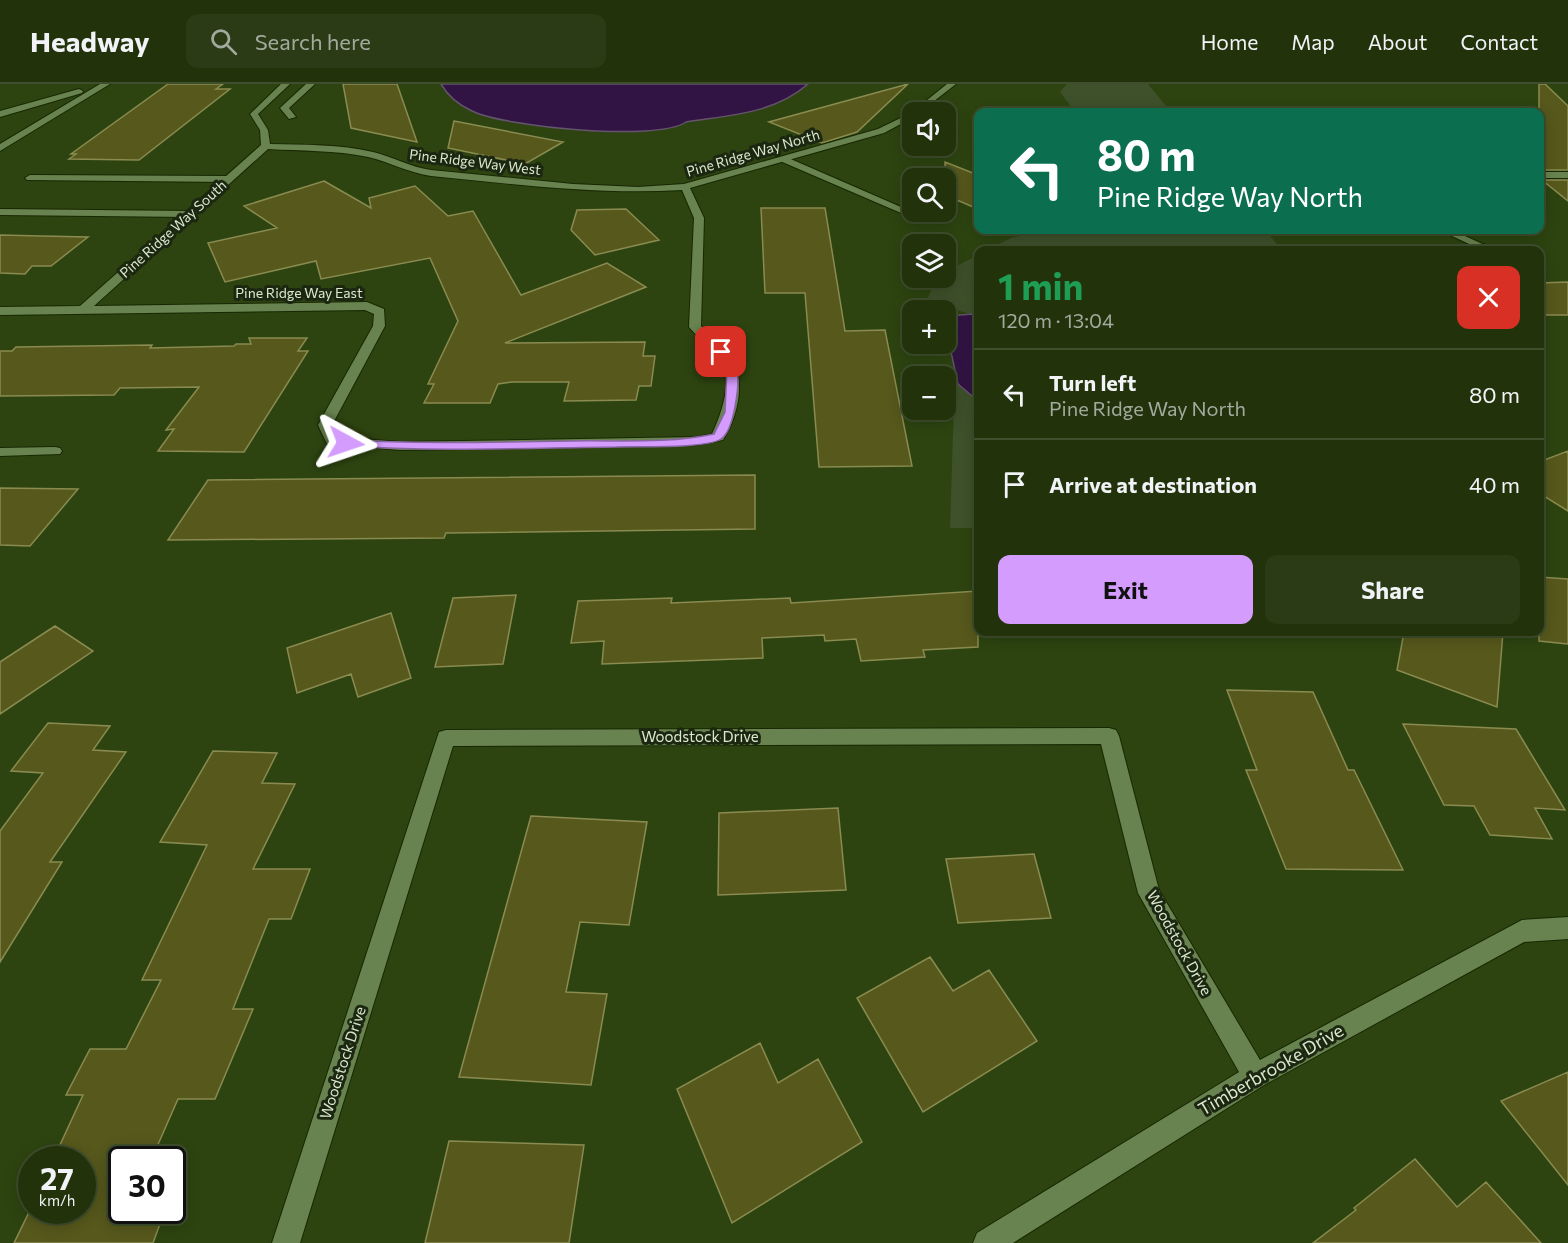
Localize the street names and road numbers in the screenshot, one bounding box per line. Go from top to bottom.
street label: Pine Ridge Way North [684,125,822,180]
street label: Pine Ridge Way West [408,145,542,178]
street label: Pine Ridge Way South [116,176,230,281]
street label: Pine Ridge Way East [235,284,363,301]
street label: Woodstock Drive [641,727,759,745]
street label: Woodstock Drive [1144,887,1216,998]
street label: Woodstock Drive [315,1004,369,1121]
street label: Timberbrooke Drive [1194,1019,1347,1120]

